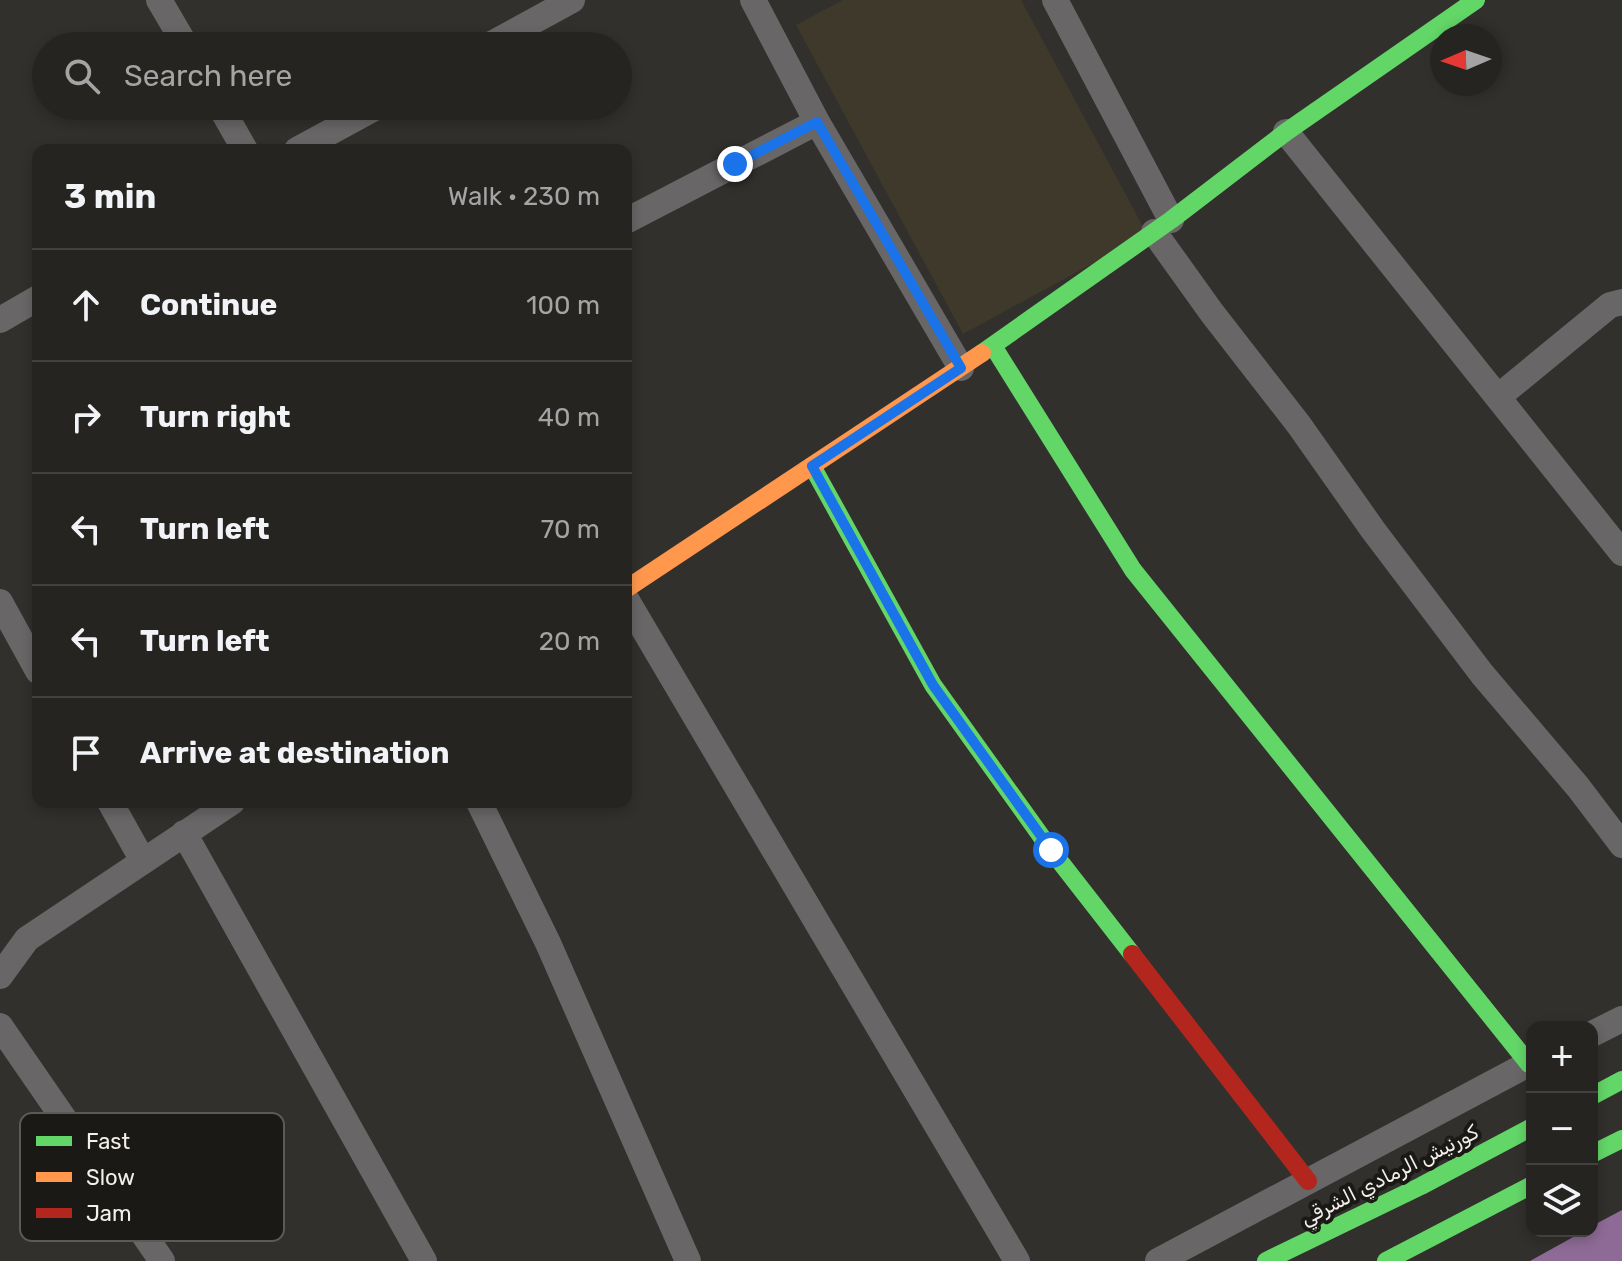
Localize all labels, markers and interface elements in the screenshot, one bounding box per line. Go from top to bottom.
north arrow [1430,24,1502,96]
search box [32,32,632,120]
icon: search [60,54,104,98]
text: Search here [124,58,292,94]
route end [717,146,753,182]
text: 3 min [64,176,156,217]
text: Walk · 230 m [448,181,600,212]
icon: ahead [64,283,108,327]
text: Continue [140,287,277,323]
text: 100 m [526,290,600,321]
icon: right [64,395,108,439]
text: Turn right [140,399,291,435]
text: 40 m [538,402,600,433]
icon: left [64,507,108,551]
text: Turn left [140,511,270,547]
text: 70 m [541,514,600,545]
icon: left [64,619,108,663]
text: Turn left [140,623,270,659]
text: 20 m [539,626,600,657]
icon: arrive [64,731,108,775]
text: Arrive at destination [140,735,450,771]
route start [1033,832,1069,868]
map controls [1526,1021,1598,1237]
button: + [1526,1021,1598,1093]
button: − [1526,1093,1598,1165]
legend [20,1113,284,1241]
street label: كورنيش الرمادي الشرقي [1296,1120,1483,1233]
text: Fast [86,1128,131,1155]
text: Slow [86,1164,135,1191]
button: layers [1526,1165,1598,1237]
text: Jam [86,1200,132,1227]

